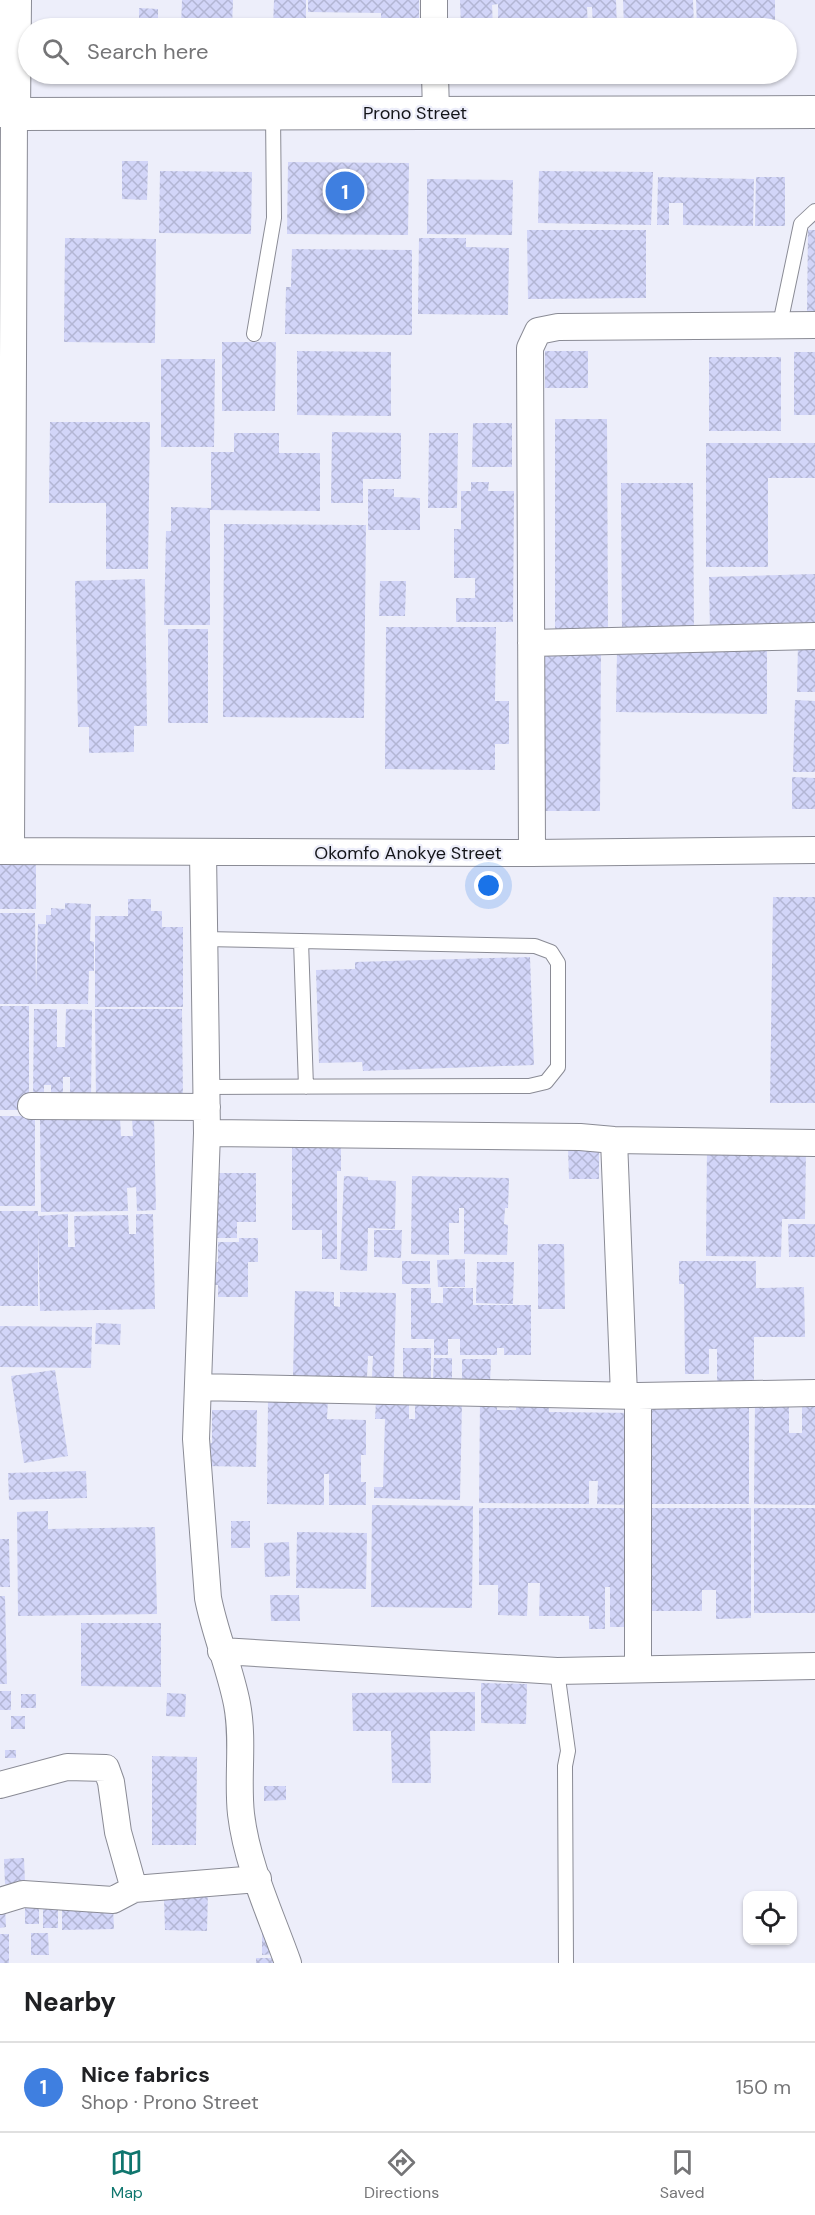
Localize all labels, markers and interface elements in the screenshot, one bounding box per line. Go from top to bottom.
search box [18,18,797,84]
icon: search [39,35,72,68]
text: Search here [87,37,208,66]
street label: Prono Street [363,101,467,125]
pin: 1 [326,168,364,213]
street label: Okomfo Anokye Street [314,841,502,865]
your location [474,871,503,900]
map controls [743,1891,797,1945]
button: locate [743,1891,797,1945]
text: Nearby [24,1985,116,2019]
text: Nice fabrics [81,2060,210,2089]
text: 1 [40,2074,47,2100]
text: 150 m [736,2074,791,2100]
text: Shop · Prono Street [81,2089,259,2115]
tab: Map [110,2146,143,2203]
tab: Directions [364,2146,439,2203]
tab: Saved [660,2146,705,2203]

